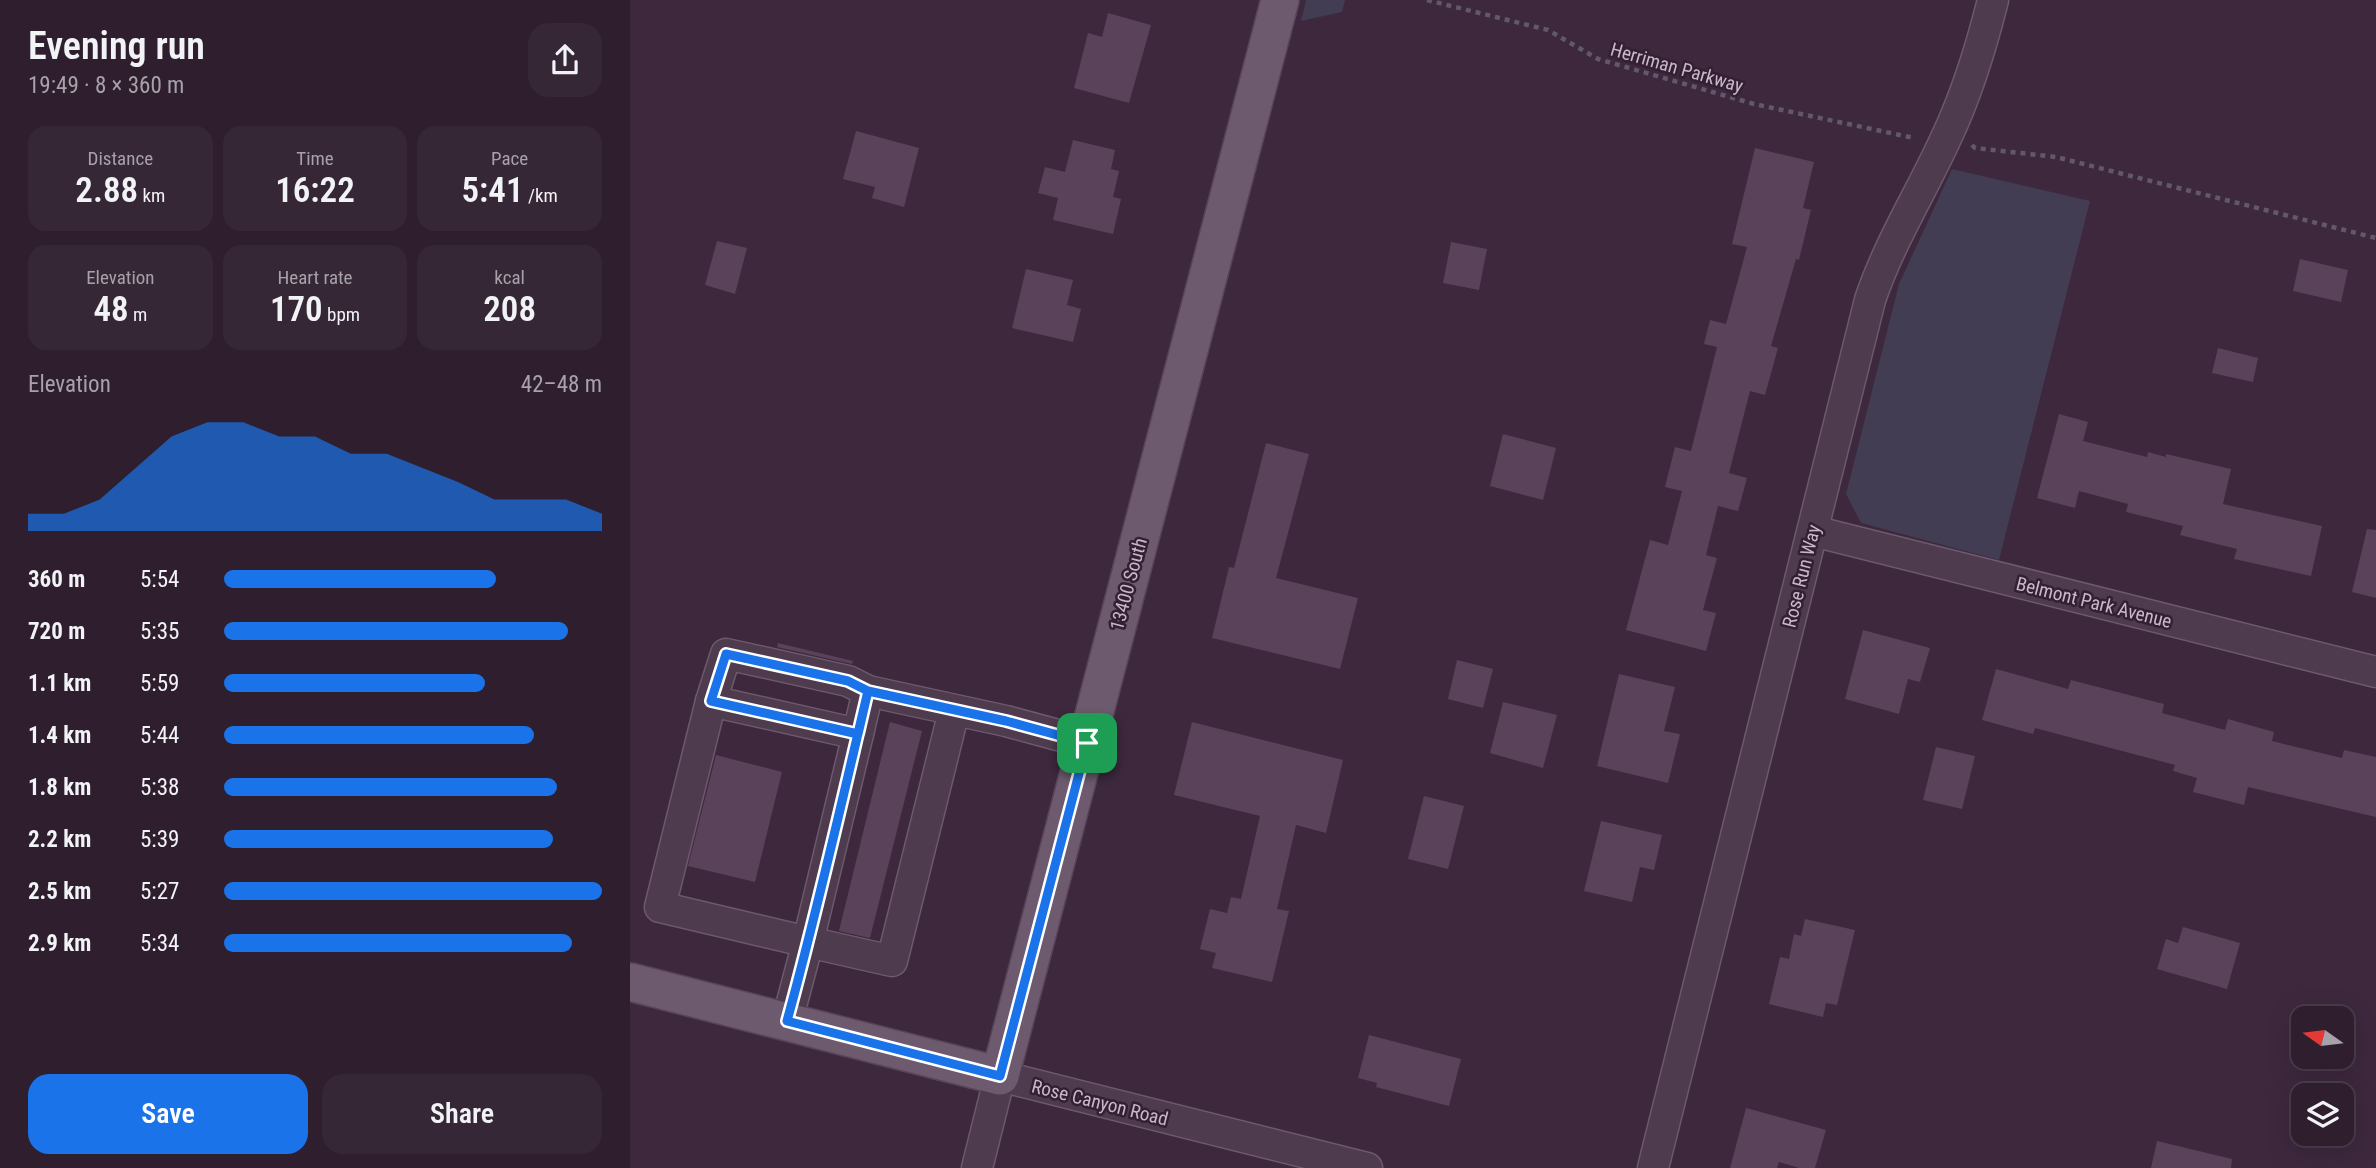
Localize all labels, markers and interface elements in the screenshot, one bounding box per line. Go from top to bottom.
button: share [528,23,602,97]
text: Evening run [28,24,205,68]
street label: Herriman Parkway [1608,38,1746,97]
text: 19:49 · 8 × 360 m [28,72,184,99]
text: Distance [88,147,153,170]
text: Time [296,147,334,170]
text: Pace [491,147,528,170]
text: 2.88 [75,170,138,211]
text: 16:22 [275,170,355,211]
text: 5:41 [461,170,524,211]
text: km [138,184,165,207]
text: /km [524,184,558,207]
text: Elevation [86,266,155,289]
text: Heart rate [277,266,353,289]
text: kcal [494,266,525,289]
text: 48 [93,289,129,330]
text: 170 [270,289,323,330]
text: 208 [483,289,536,330]
text: m [129,303,147,326]
text: bpm [323,303,360,326]
text: Elevation [28,371,111,398]
text: 42–48 m [521,371,602,398]
street label: Rose Run Way [1778,522,1825,630]
street label: 13400 South [1105,535,1152,633]
text: 360 m [28,566,85,593]
text: 5:54 [140,566,179,593]
street label: Belmont Park Avenue [2014,572,2174,633]
text: 720 m [28,618,85,645]
text: 5:35 [140,618,179,645]
text: 1.1 km [28,670,91,697]
text: 5:59 [140,670,179,697]
pin [1057,713,1117,773]
text: 1.4 km [28,722,91,749]
text: 5:44 [140,722,179,749]
icon: arrive [1068,724,1106,762]
text: 1.8 km [28,774,91,801]
text: 5:38 [140,774,179,801]
text: 2.2 km [28,826,91,853]
text: 5:39 [140,826,179,853]
text: 2.5 km [28,878,91,905]
text: 5:27 [140,878,179,905]
text: 2.9 km [28,930,91,957]
text: 5:34 [140,930,179,957]
north arrow [2291,1006,2354,1069]
map controls [2291,1006,2354,1146]
button: Save [28,1074,308,1154]
button: Share [322,1074,602,1154]
street label: Rose Canyon Road [1029,1074,1170,1131]
button: layers [2291,1083,2354,1146]

